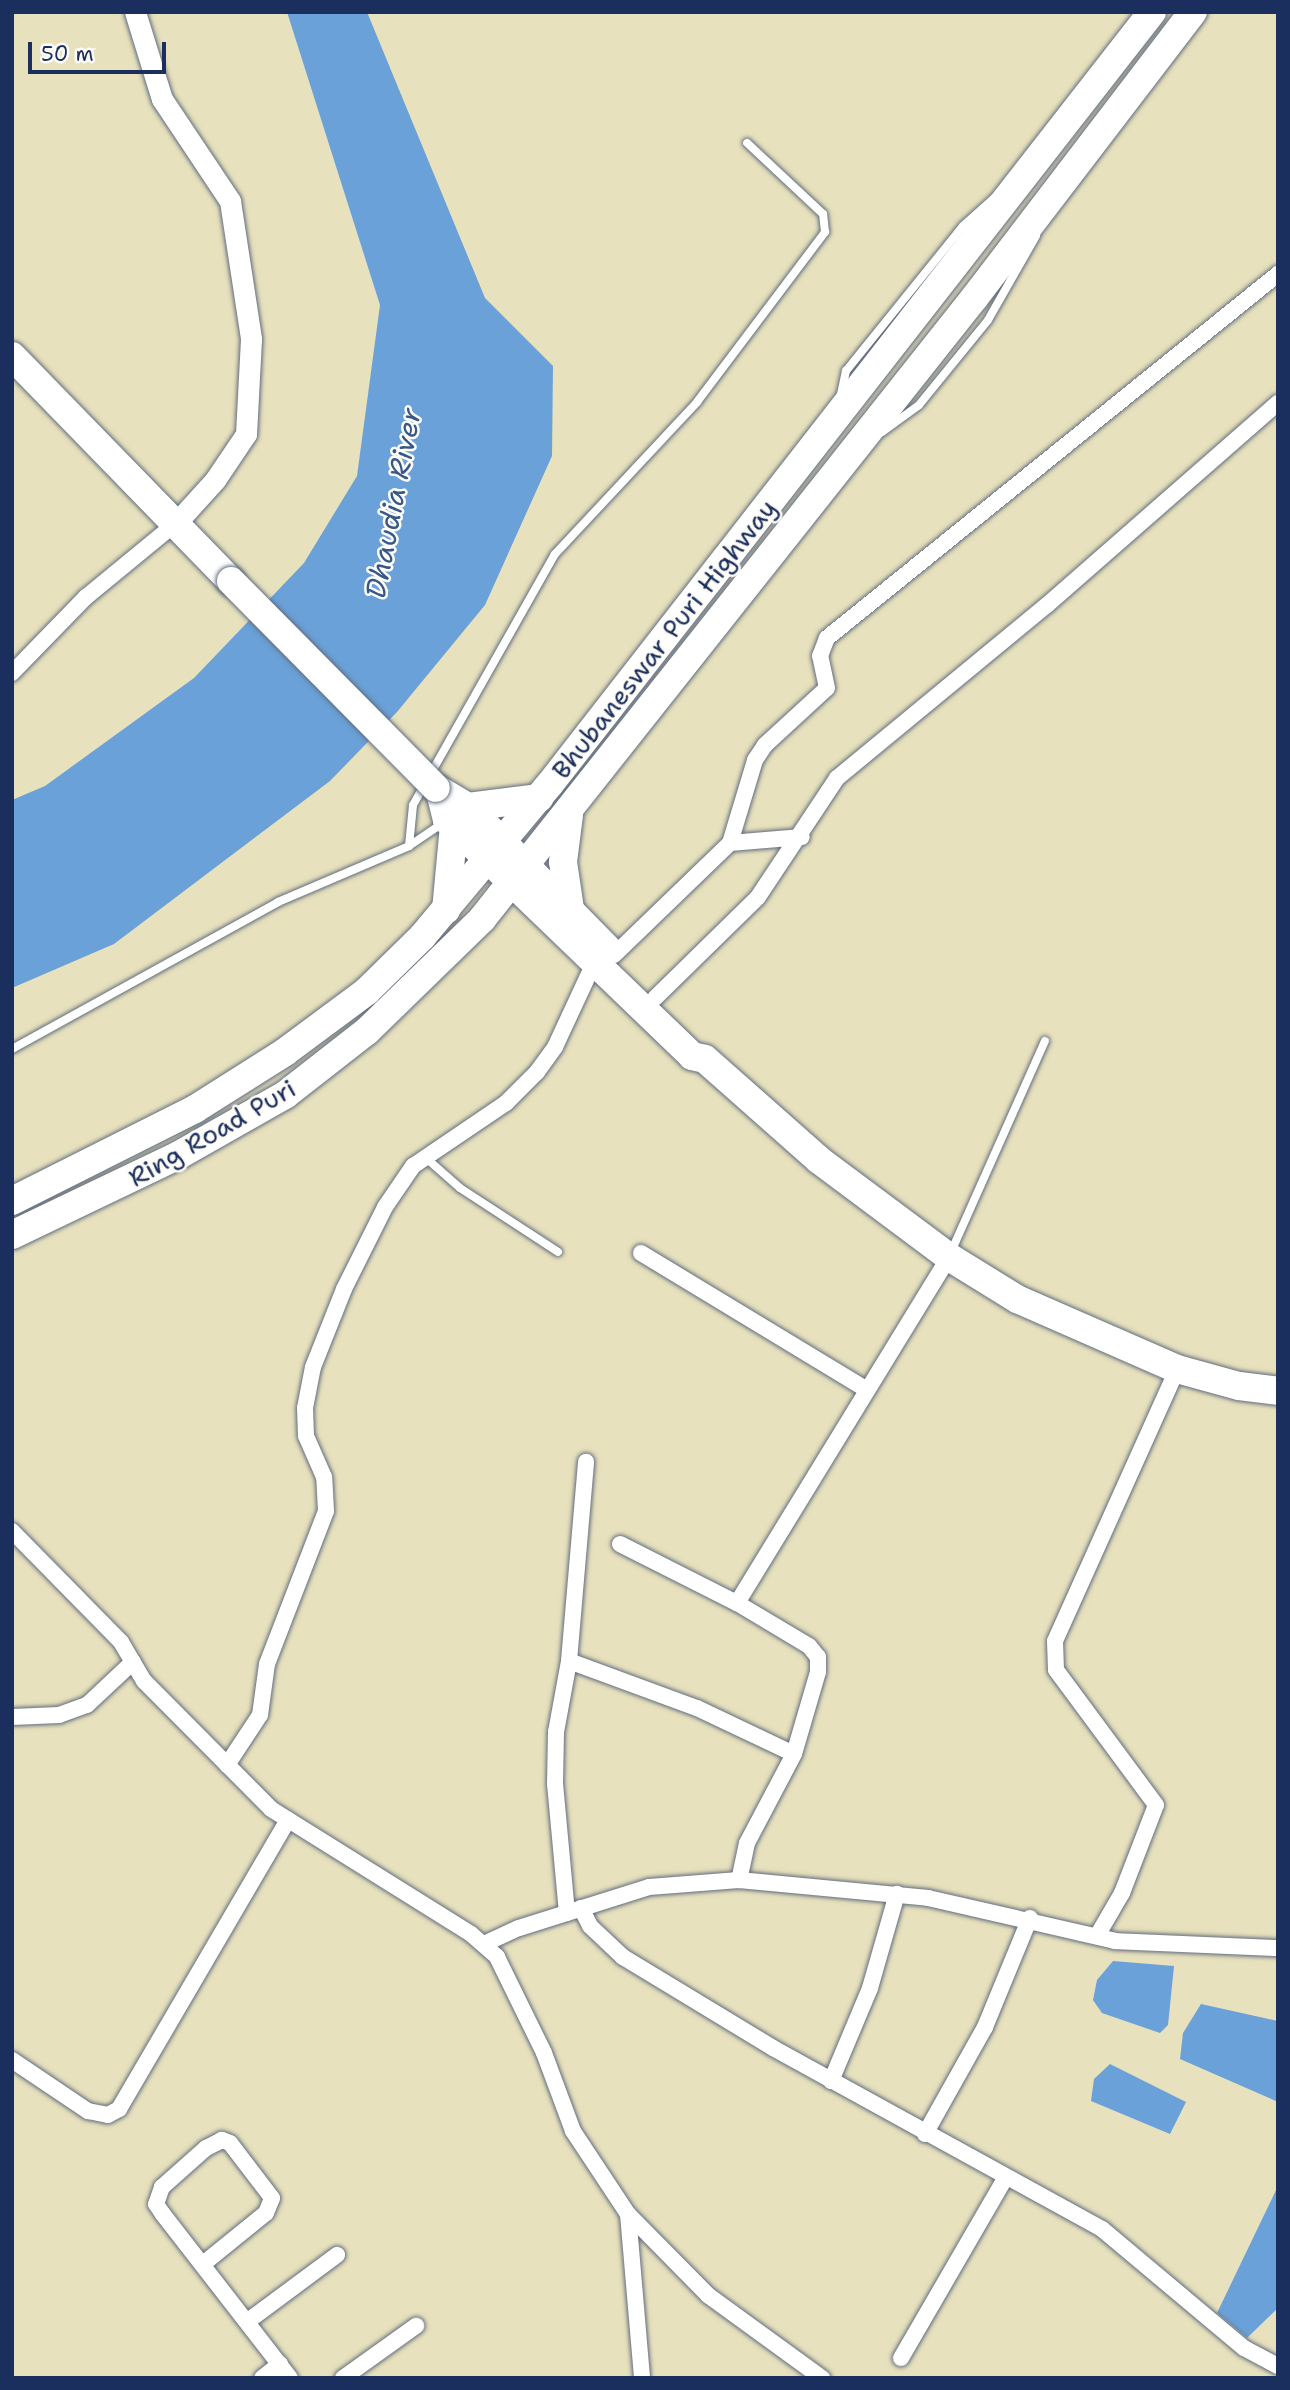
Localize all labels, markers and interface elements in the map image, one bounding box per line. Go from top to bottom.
scale bar [32,28,170,72]
text: 50 m [41,40,94,68]
water label: Dhaudia River [358,405,428,601]
street label: Bhubaneswar Puri Highway [545,493,783,785]
street label: Ring Road Puri [123,1073,301,1193]

